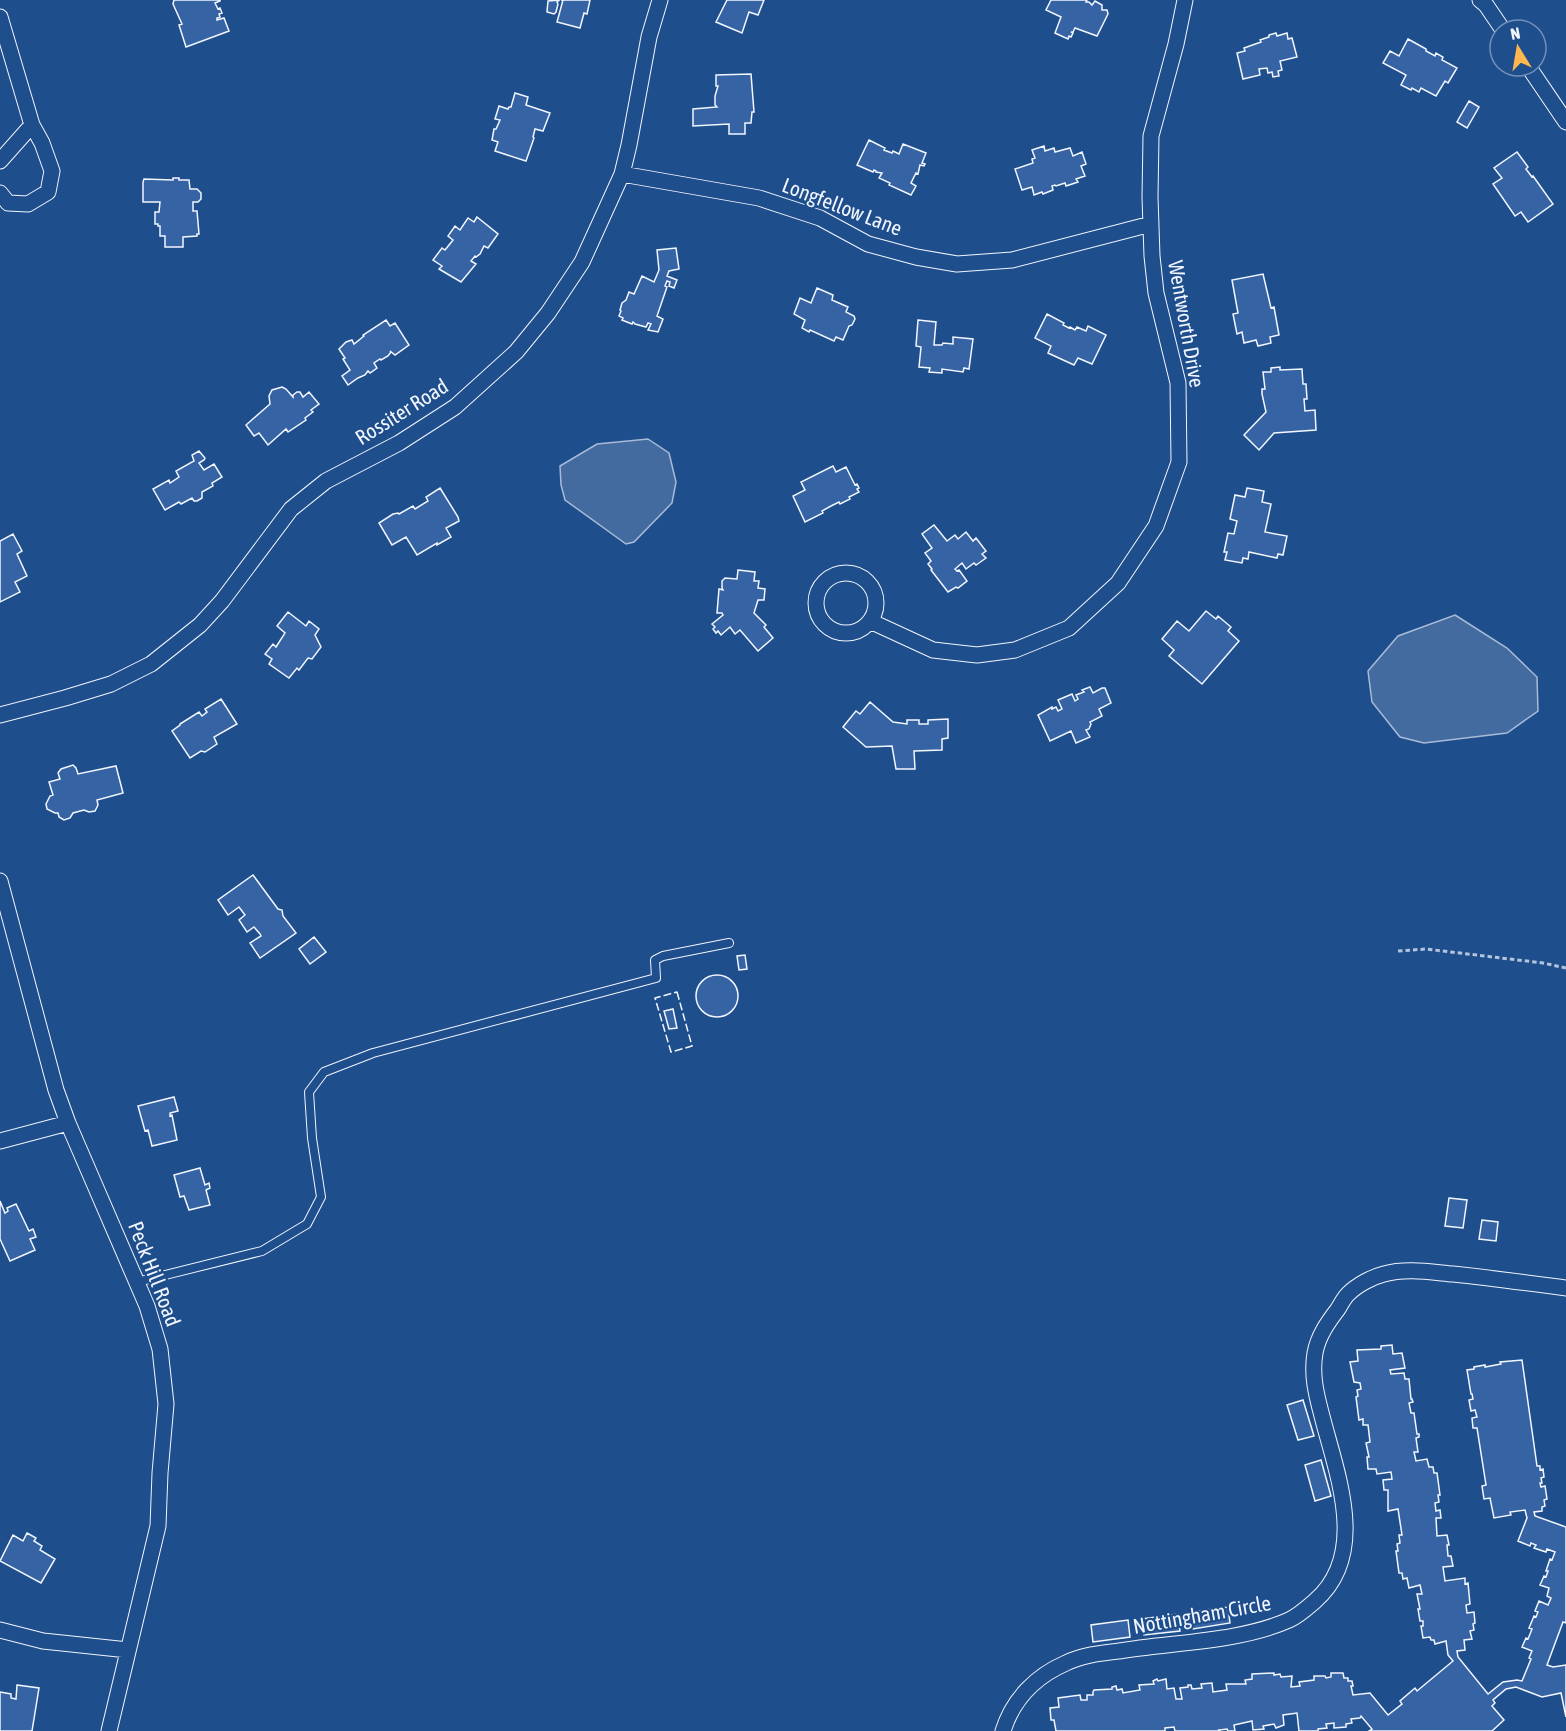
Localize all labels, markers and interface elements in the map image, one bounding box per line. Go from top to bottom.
north arrow [1488,18,1548,78]
text: N [1509,24,1521,43]
street label: Longfellow Lane [779,172,906,240]
street label: Wentworth Drive [1164,259,1210,389]
street label: Rossiter Road [351,373,452,449]
street label: Peck Hill Road [124,1218,186,1330]
street label: Nottingham Circle [1131,1590,1273,1638]

